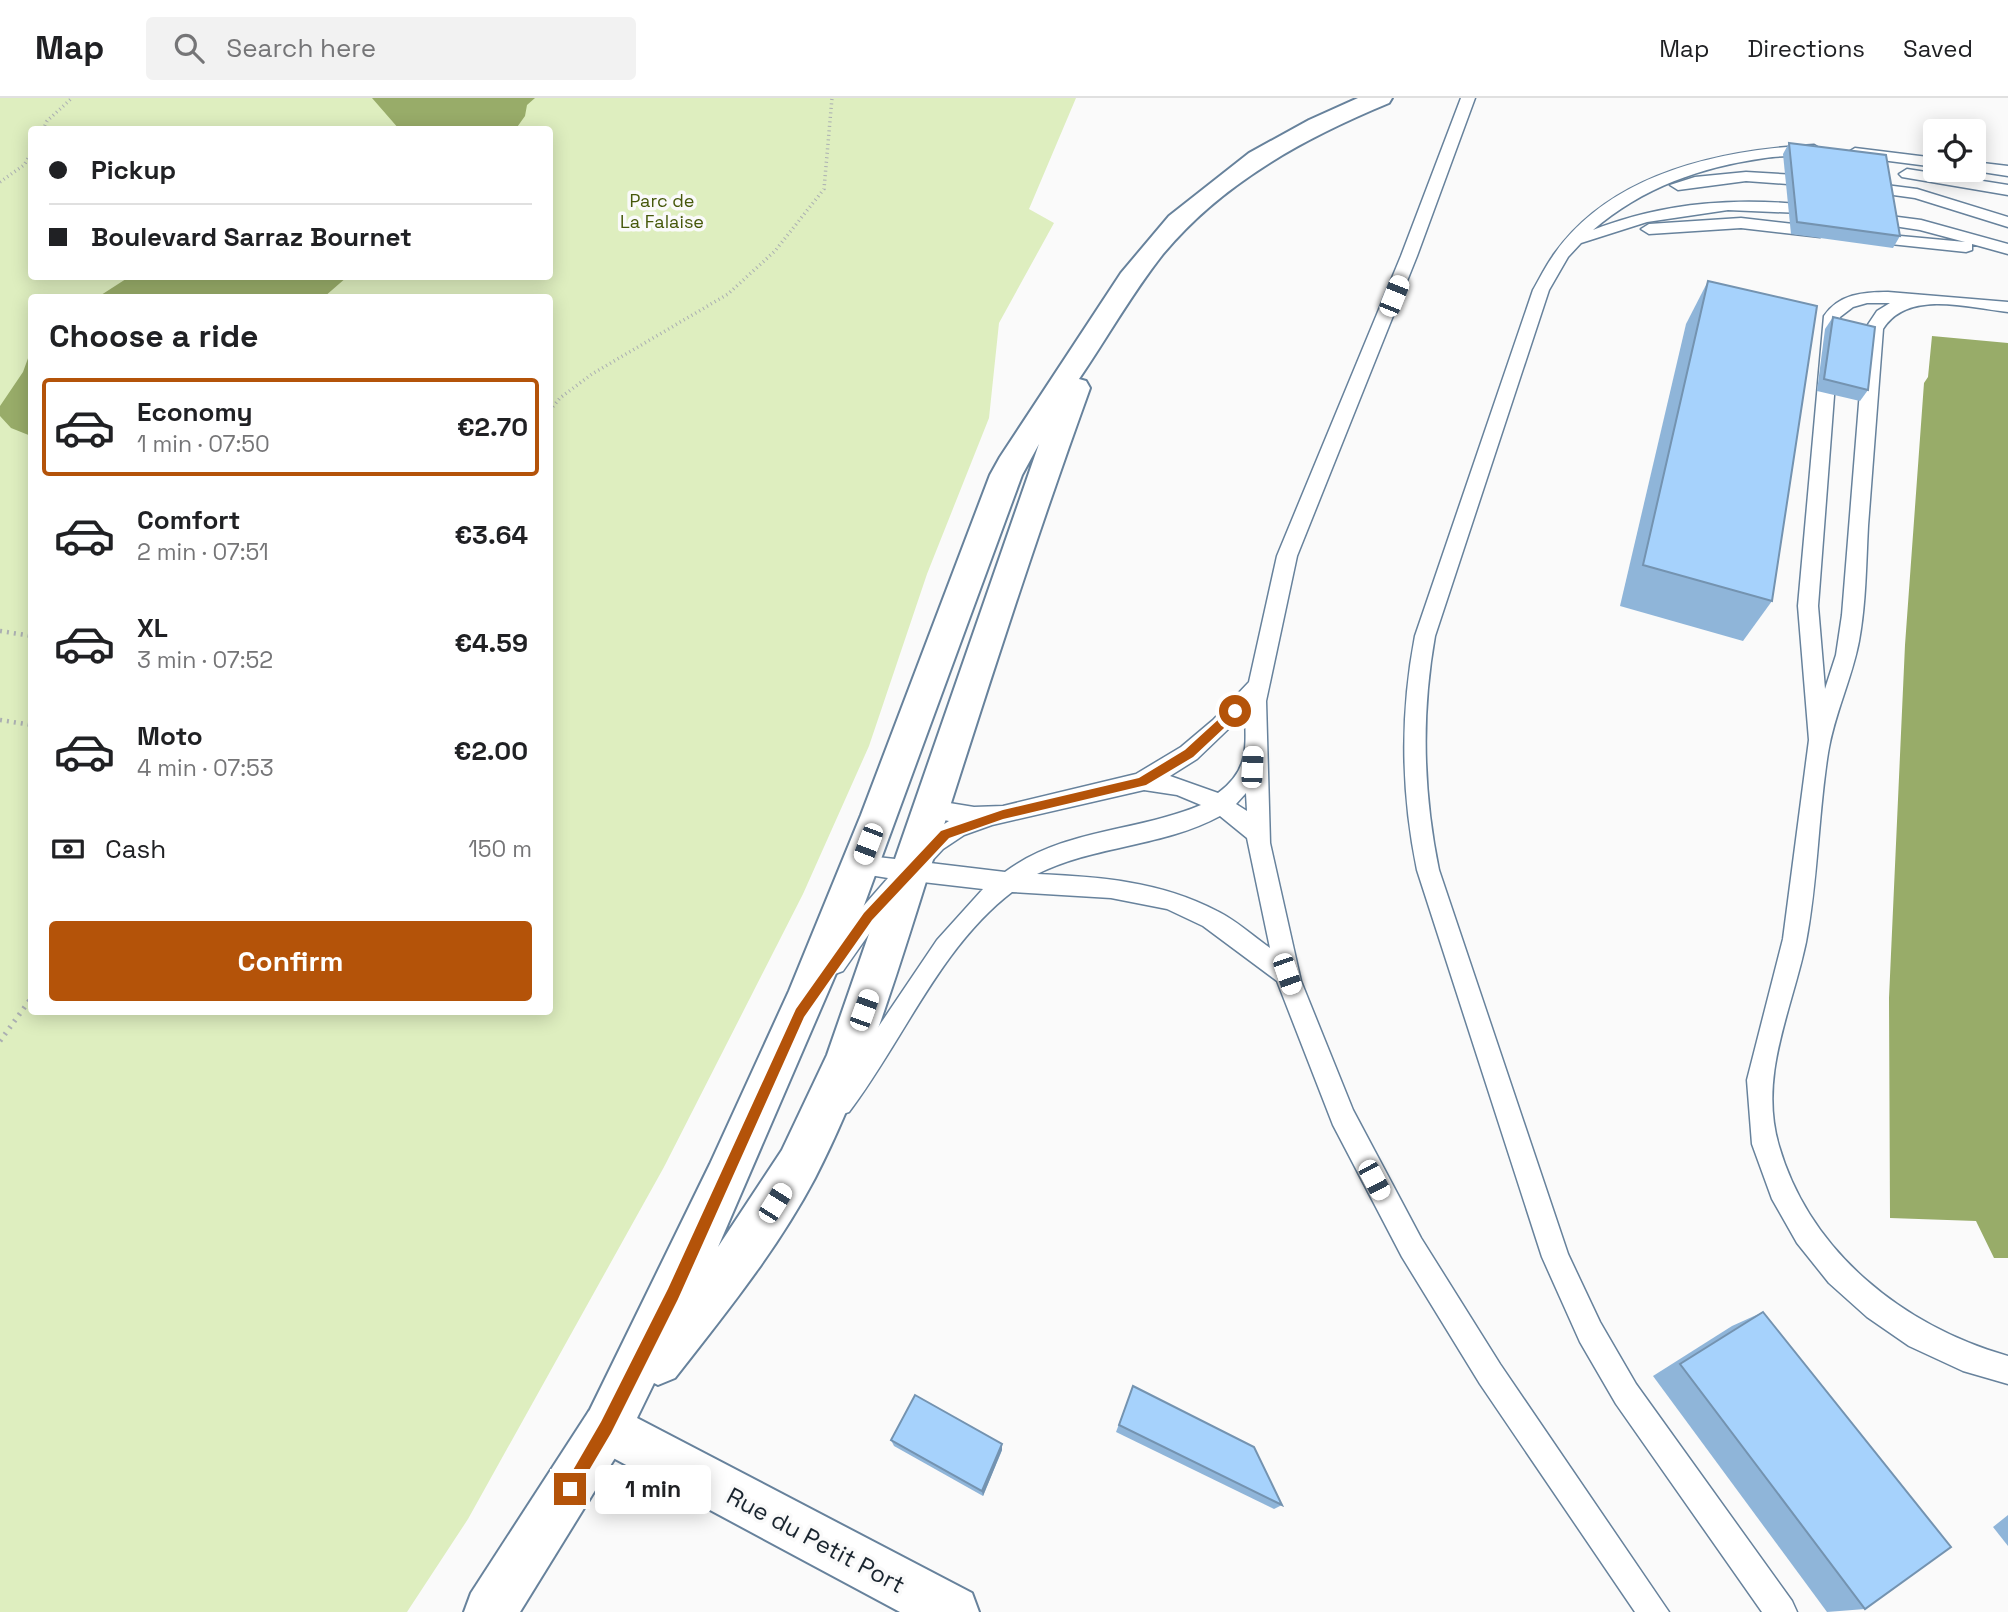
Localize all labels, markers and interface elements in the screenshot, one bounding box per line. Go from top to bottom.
search box [146,17,636,80]
text: Map [35,27,104,69]
icon: search [170,29,208,67]
text: Search here [226,31,376,65]
text: Map [1659,33,1709,64]
text: Directions [1747,33,1865,64]
text: Saved [1903,33,1973,64]
map controls [1923,119,1986,182]
button: locate [1923,119,1986,182]
text: Pickup [91,153,176,187]
park label: Parc de La Falaise [620,189,704,233]
text: Boulevard Sarraz Bournet [91,220,412,254]
car [1377,273,1412,319]
text: Choose a ride [49,316,259,356]
text: Economy [137,395,253,429]
icon: car [53,396,116,459]
text: €2.70 [457,410,528,444]
text: 1 min · 07:50 [137,429,270,459]
text: Comfort [137,503,240,537]
icon: car [53,504,116,567]
text: €3.64 [454,518,528,552]
text: 2 min · 07:51 [137,537,269,567]
text: XL [137,611,168,645]
icon: car [53,612,116,675]
text: €4.59 [454,626,528,660]
text: 3 min · 07:52 [137,645,273,675]
route start [1219,695,1251,727]
text: Moto [137,719,203,753]
icon: car [53,720,116,783]
text: €2.00 [454,734,528,768]
car [1241,745,1264,789]
text: 4 min · 07:53 [137,753,274,783]
car [851,821,886,867]
icon: cash [49,830,87,868]
text: Cash [105,832,166,866]
text: 150 m [468,834,532,864]
button: Confirm [49,921,532,1001]
car [1271,951,1304,997]
car [847,987,882,1033]
car [1355,1157,1394,1203]
car [755,1180,796,1226]
callout: 1 min [594,1464,710,1514]
route end [554,1473,586,1505]
text: 1 min [625,1474,681,1504]
street label: Rue du Petit Port [722,1480,910,1600]

